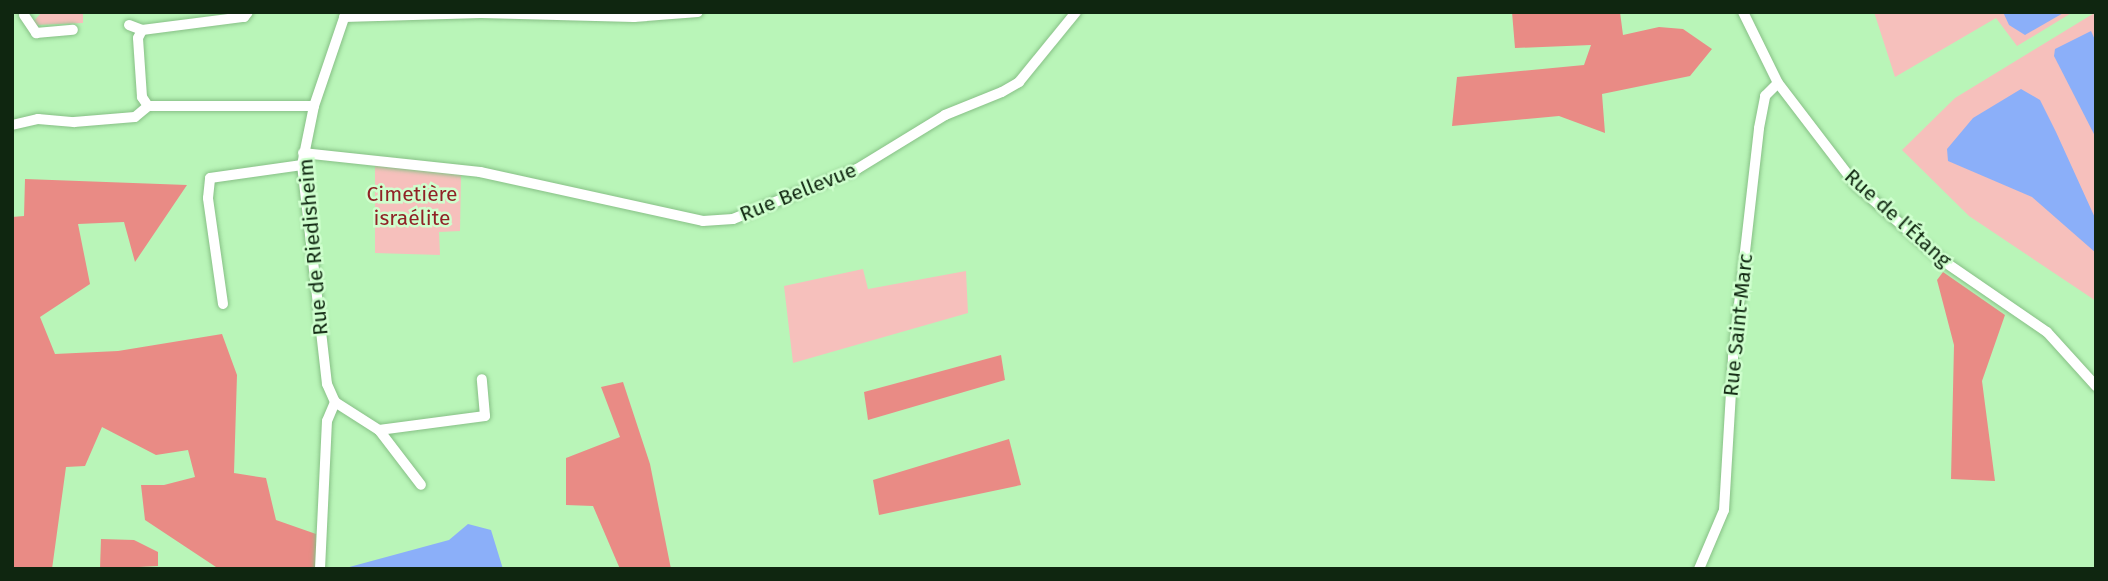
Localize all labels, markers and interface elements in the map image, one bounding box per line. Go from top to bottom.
street label: Rue de Riedisheim [293,157,333,337]
street label: Rue Bellevue [736,157,860,227]
street label: Rue de l'Étang [1839,163,1957,273]
park label: Cimetière israélite [367,181,457,231]
street label: Rue Saint-Marc [1718,252,1758,398]

